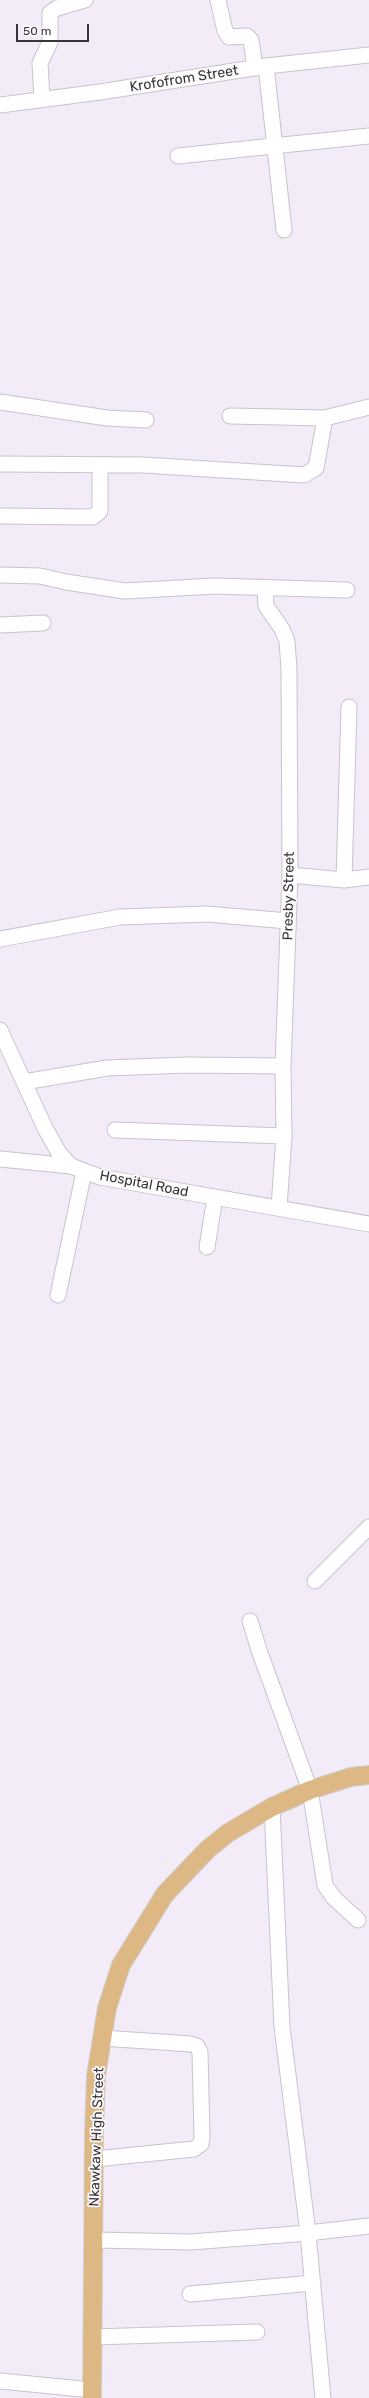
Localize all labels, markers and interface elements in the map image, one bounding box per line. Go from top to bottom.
scale bar [18,16,91,42]
text: 50 m [23,24,51,38]
street label: Krofofrom Street [129,62,239,96]
street label: Presby Street [280,851,298,941]
street label: Hospital Road [98,1167,190,1201]
street label: Nkawkaw High Street [86,2067,108,2207]

